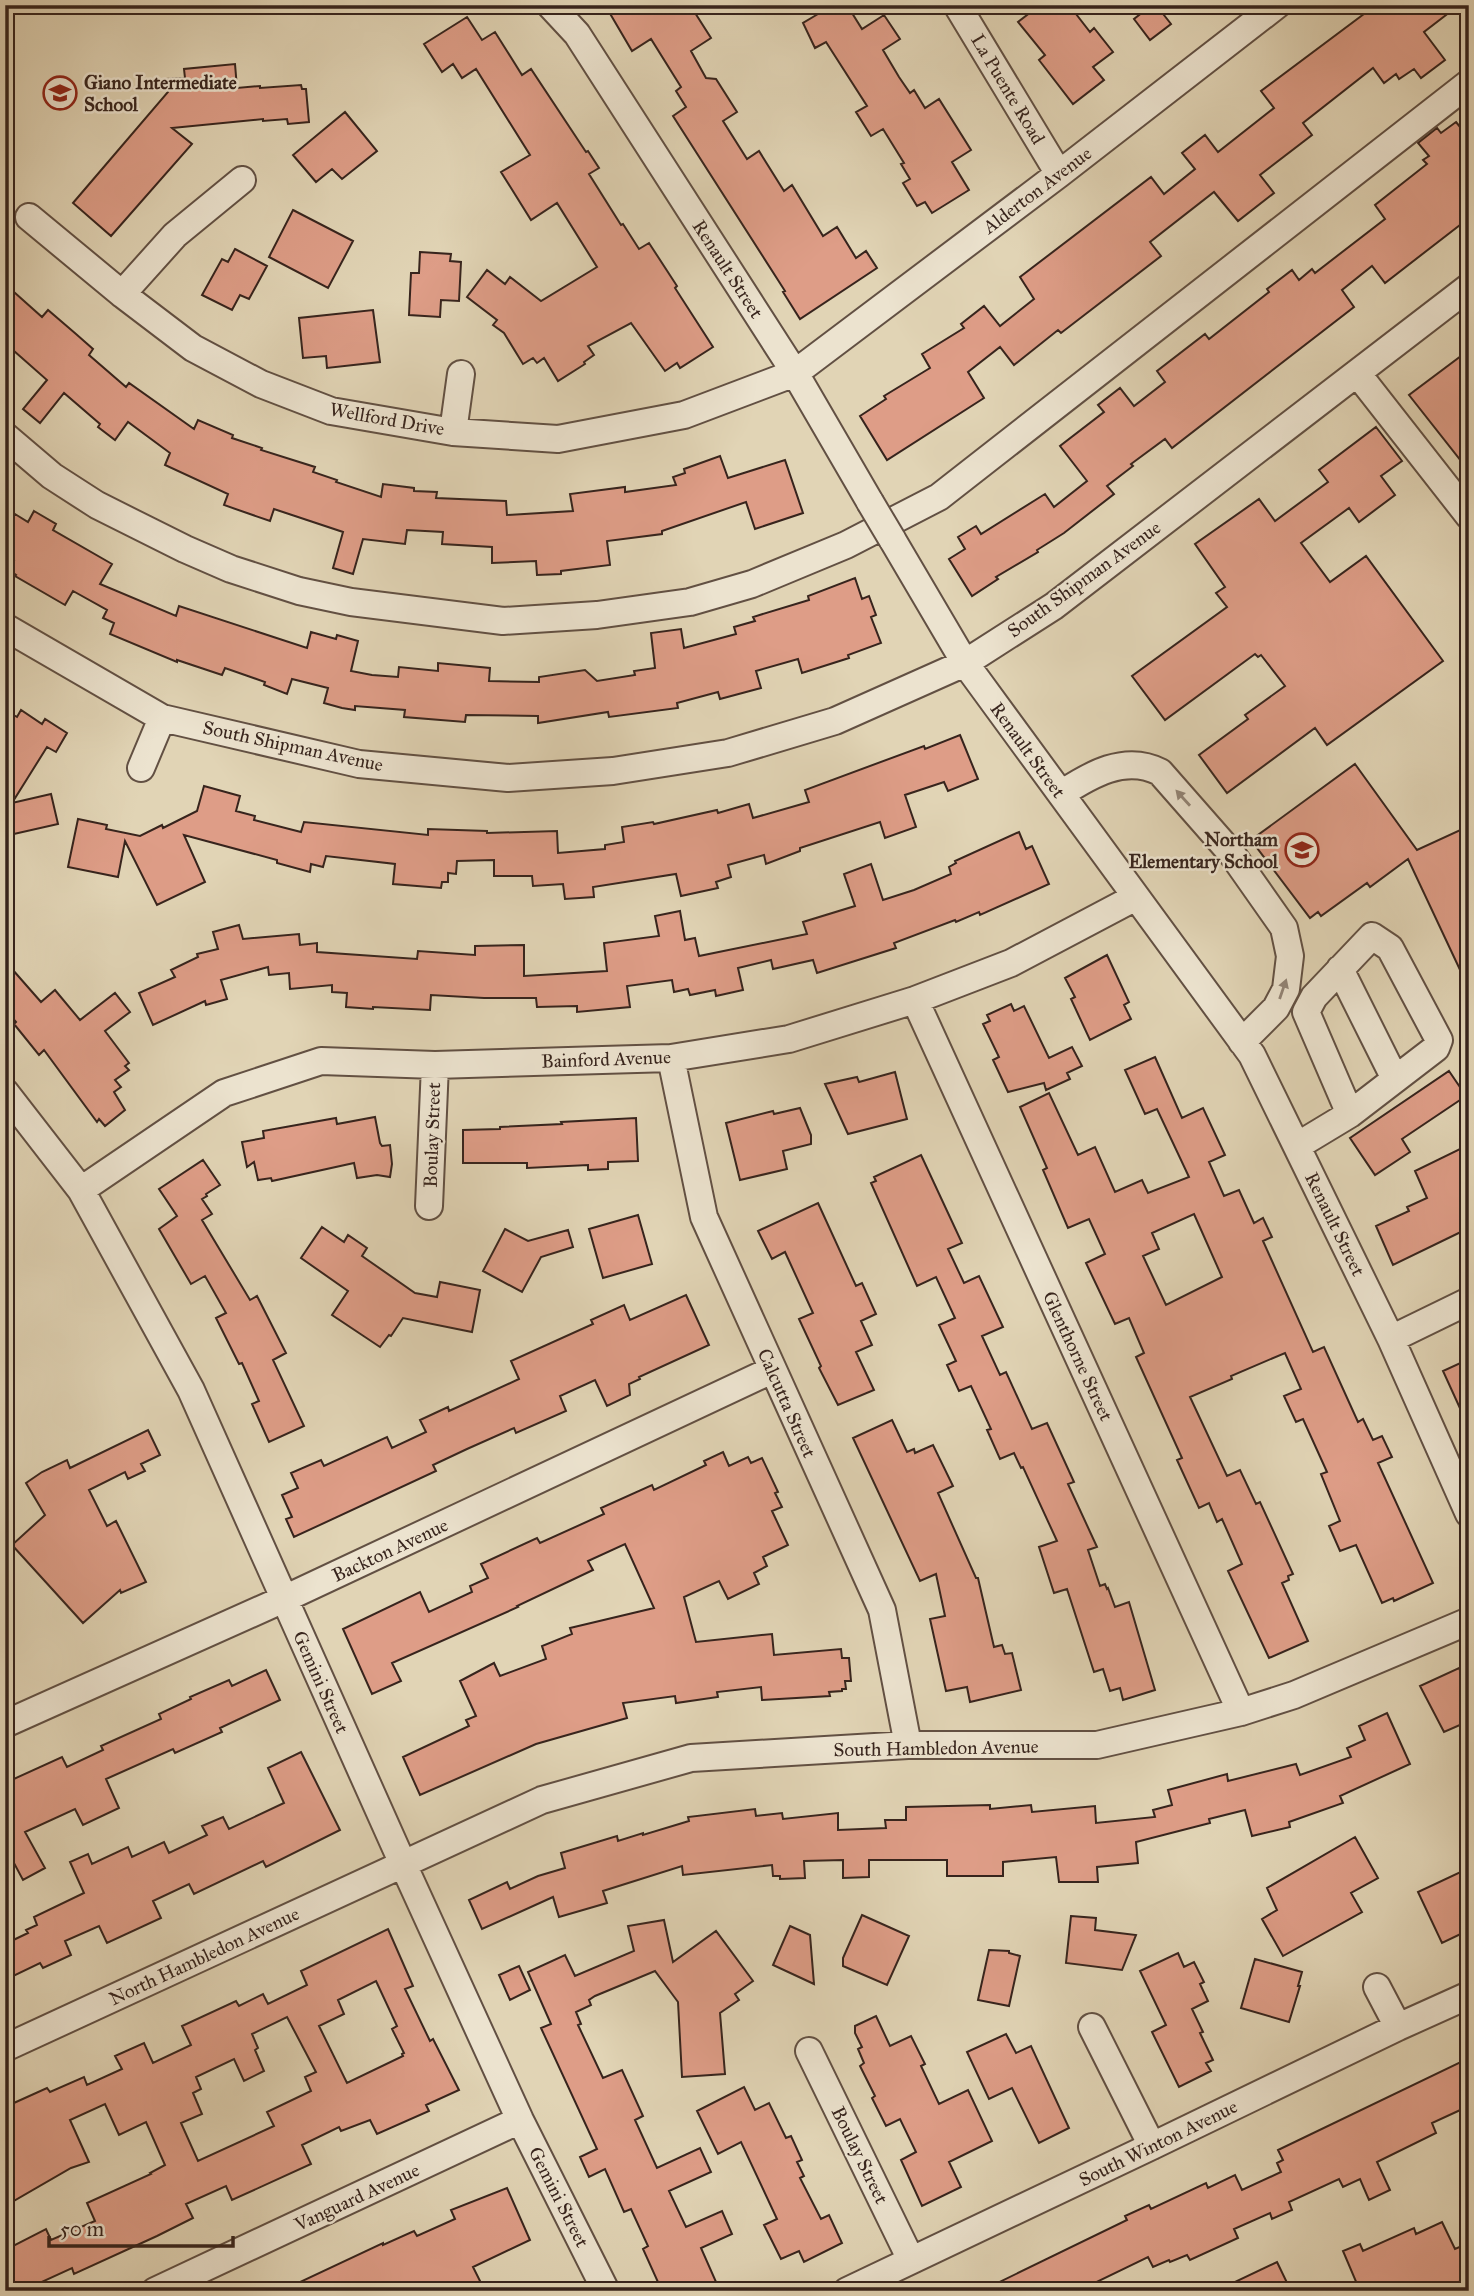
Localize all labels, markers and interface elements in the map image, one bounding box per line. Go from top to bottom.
street label: La Puente Road [966,30,1050,149]
place label: Giano Intermediate School [84,71,237,116]
school or university icon: Giano Intermediate School [41,74,79,112]
street label: Alderton Avenue [977,142,1096,239]
street label: Renault Street [688,215,768,323]
street label: Wellford Drive [328,398,446,440]
street label: South Shipman Avenue [1003,516,1165,642]
street label: Renault Street [986,698,1071,803]
street label: South Shipman Avenue [201,716,385,776]
one-way arrow [1175,790,1191,807]
place label: Northam Elementary School [1129,828,1279,874]
school or university icon: Northam Elementary School [1283,831,1321,869]
one-way arrow [1278,979,1289,1000]
street label: Bainford Avenue [541,1045,671,1073]
street label: Boulay Street [419,1082,445,1188]
street label: Renault Street [1300,1168,1370,1280]
street label: Glenthorne Street [1038,1287,1118,1425]
street label: Calcutta Street [753,1345,821,1461]
street label: Backton Avenue [328,1513,452,1587]
street label: Gemini Street [288,1627,354,1737]
street label: South Hambledon Avenue [833,1735,1039,1761]
street label: North Hambledon Avenue [105,1902,303,2010]
street label: South Winton Avenue [1075,2095,1241,2191]
street label: Boulay Street [827,2103,894,2208]
street label: Gemini Street [524,2143,594,2251]
street label: Vanguard Avenue [290,2158,424,2237]
scale bar [49,2205,233,2249]
text: 50 m [60,2216,105,2242]

